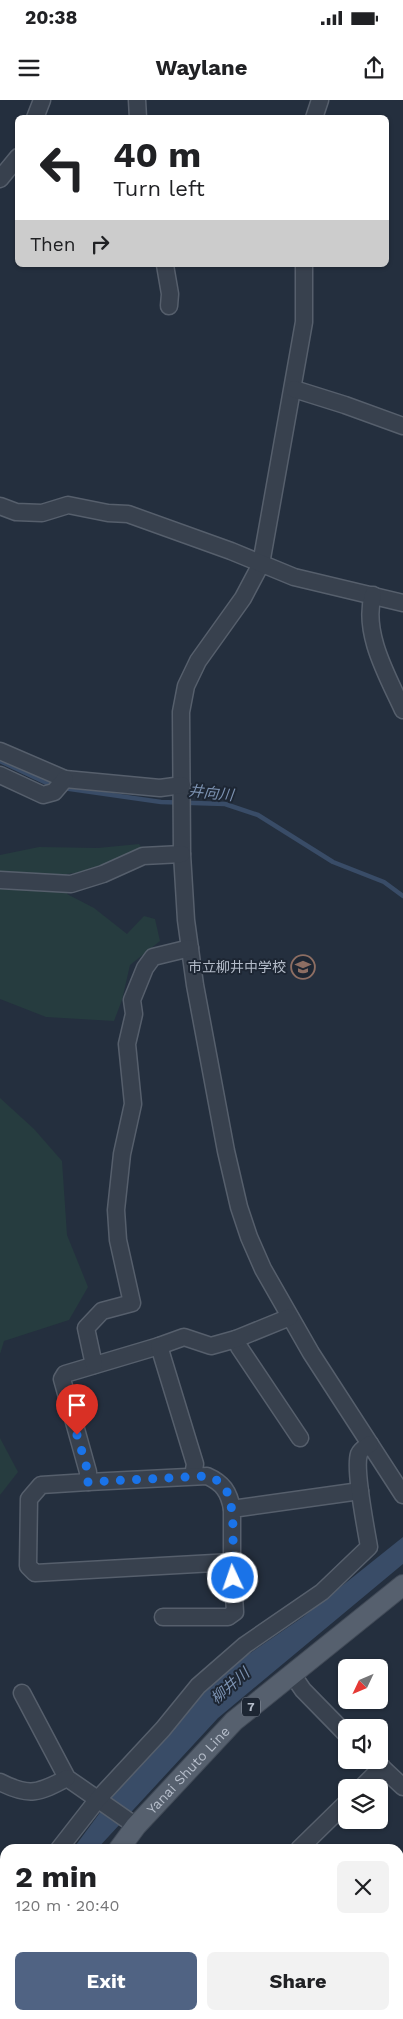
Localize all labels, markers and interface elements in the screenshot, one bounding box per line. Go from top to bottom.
text: 20:38 [25,6,77,29]
icon: menu [15,54,43,82]
icon: share [360,54,388,82]
text: Waylane [156,55,247,80]
text: 40 m [113,134,201,176]
icon: left [30,135,95,200]
text: Turn left [113,176,205,201]
icon: right [86,230,114,258]
text: Then [30,233,76,256]
water label: 井向川 [188,782,236,805]
school or university icon: 市立柳井中学校 [290,954,316,980]
place label: 市立柳井中学校 [188,959,286,975]
pin [56,1384,98,1435]
icon: arrive [63,1391,91,1419]
position arrow [206,1551,258,1603]
north arrow [338,1659,388,1709]
map controls [338,1659,388,1829]
water label: 柳井川 [207,1663,254,1708]
road number: 7 [242,1698,260,1716]
button: sound [338,1719,388,1769]
street label: Yanai Shuto Line [143,1723,233,1817]
button: layers [338,1779,388,1829]
text: 2 min [15,1859,97,1894]
button: close [337,1861,389,1913]
text: 120 m · 20:40 [15,1896,120,1915]
button: Exit [15,1952,197,2010]
button: Share [207,1952,389,2010]

